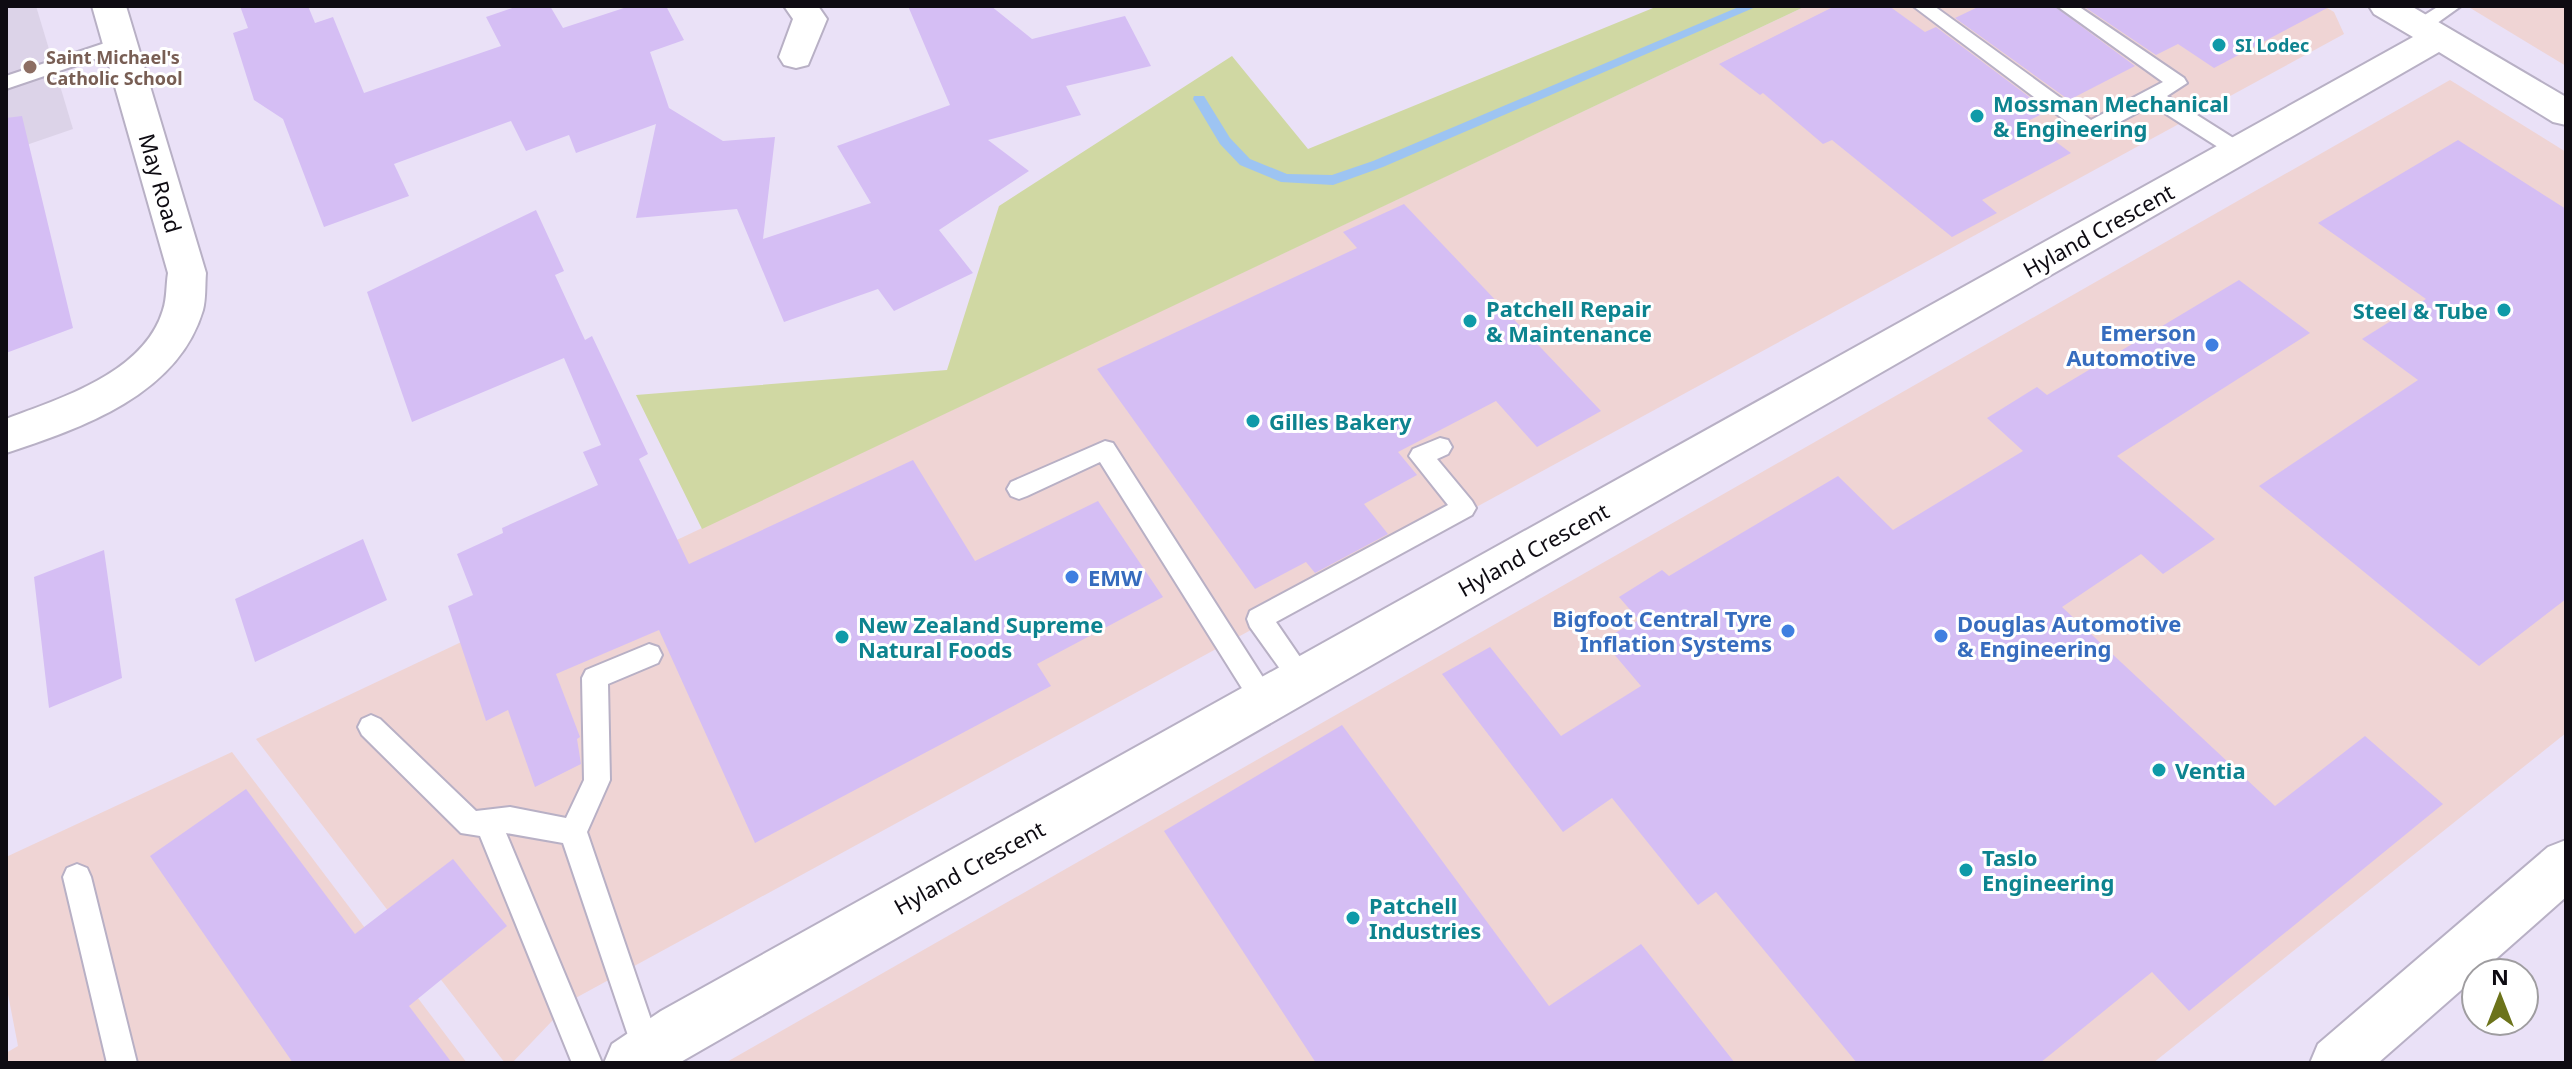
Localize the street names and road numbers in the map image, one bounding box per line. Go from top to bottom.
street label: May Road [133,130,189,236]
street label: Hyland Crescent [2017,176,2179,284]
street label: Hyland Crescent [1452,495,1614,603]
street label: Hyland Crescent [888,813,1050,921]

